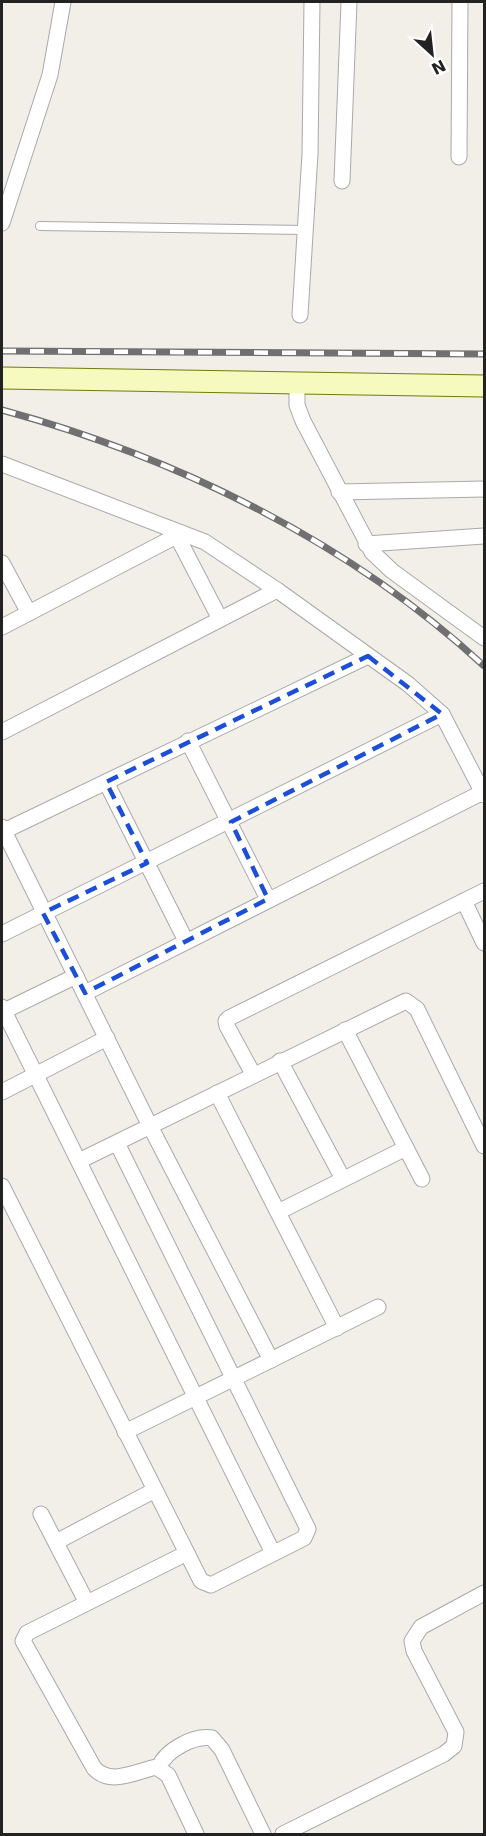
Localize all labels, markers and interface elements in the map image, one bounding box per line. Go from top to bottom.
north arrow [402,24,462,84]
text: N [428,55,449,78]

